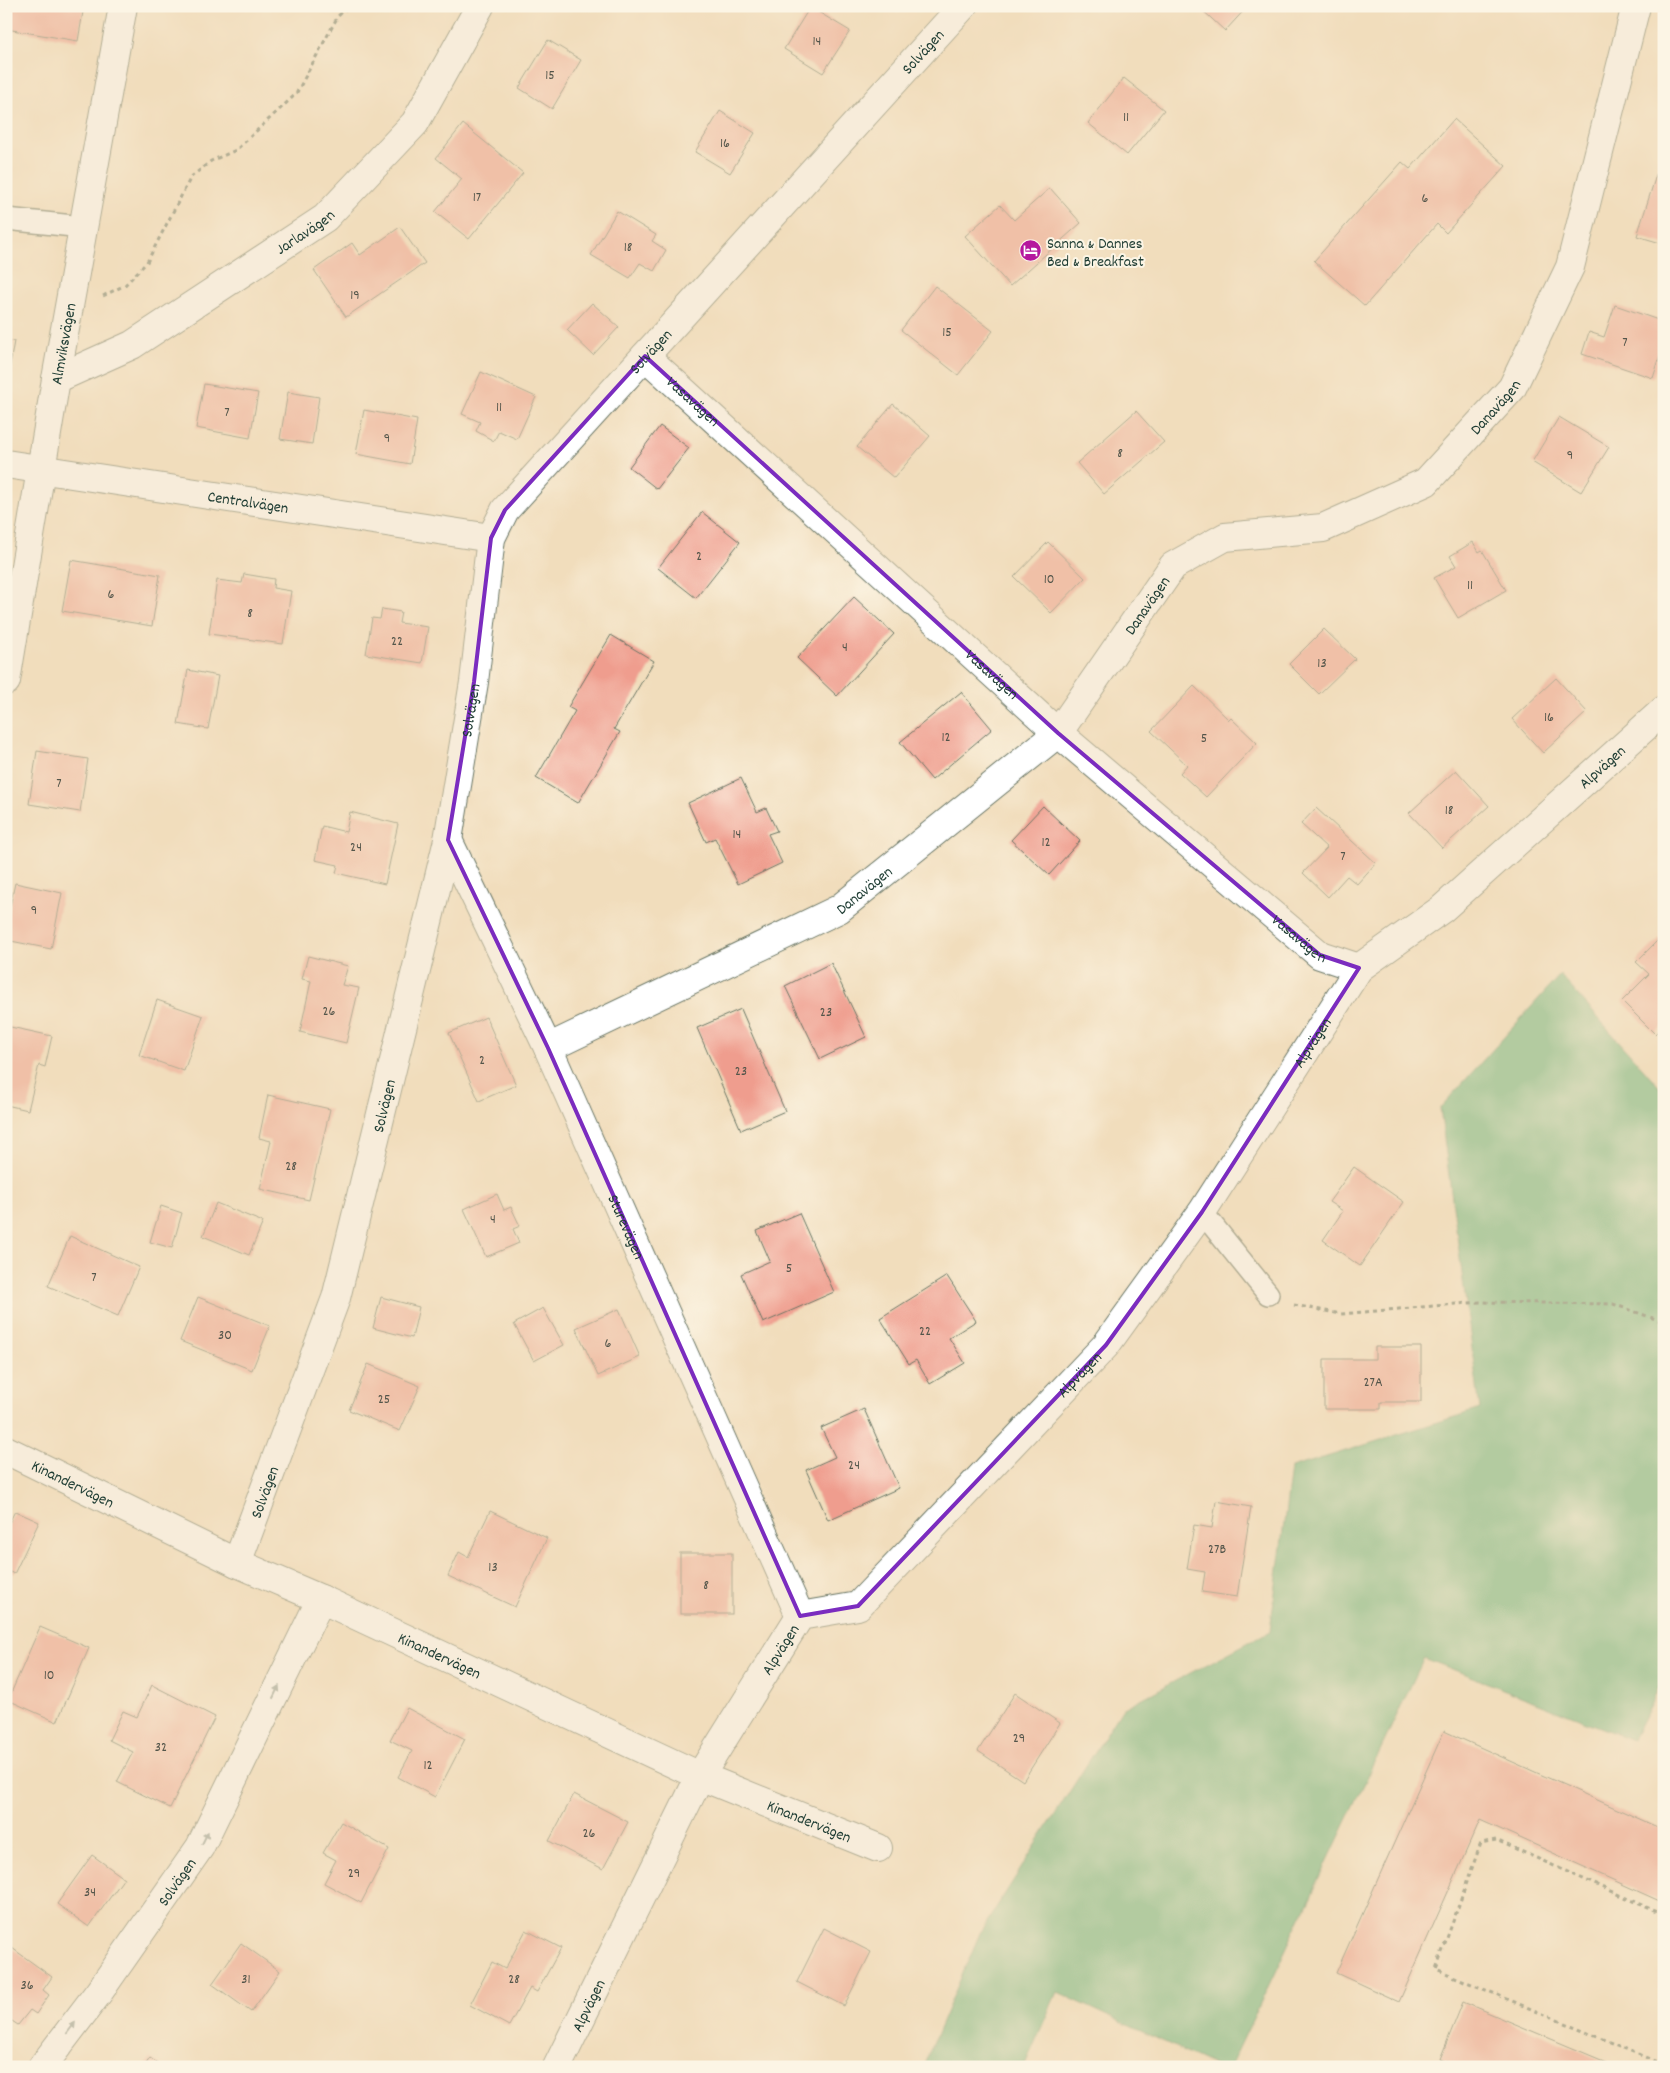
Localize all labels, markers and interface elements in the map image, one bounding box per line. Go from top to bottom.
street label: Solvägen [897,25,951,80]
house number: 14 [813,32,821,52]
house number: 15 [545,66,555,86]
house number: 11 [1123,108,1129,128]
house number: 16 [720,134,730,154]
house number: 17 [473,188,481,208]
house number: 6 [1422,189,1429,209]
street label: Jarlavägen [272,205,341,261]
place label: Sanna & Dannes Bed & Breakfast [1047,233,1144,274]
house number: 18 [624,238,633,258]
hotel icon: Sanna & Dannes Bed & Breakfast [1019,239,1043,263]
house number: 19 [350,286,360,306]
street label: Almviksvägen [46,301,83,387]
house number: 15 [942,323,952,343]
street label: Solvägen [625,325,678,380]
house number: 7 [1622,333,1628,353]
street label: Vasavägen [660,372,724,433]
street label: Danavägen [1466,377,1528,441]
house number: 11 [496,398,502,418]
house number: 7 [224,403,230,423]
house number: 9 [384,429,390,449]
house number: 8 [1117,444,1123,464]
house number: 9 [1567,446,1573,466]
street label: Centralvägen [206,486,290,521]
house number: 2 [696,547,702,567]
house number: 10 [1044,570,1054,590]
street label: Danavägen [1120,572,1177,640]
house number: 11 [1467,576,1473,596]
house number: 6 [108,585,115,605]
house number: 8 [247,604,253,624]
house number: 22 [391,632,403,652]
house number: 4 [842,638,848,658]
street label: Vasavägen [959,645,1023,706]
house number: 13 [1317,654,1327,674]
street label: Solvägen [456,682,488,739]
house number: 16 [1544,708,1554,728]
house number: 12 [941,728,951,748]
house number: 5 [1201,729,1207,749]
street label: Alpvägen [1575,741,1632,795]
house number: 7 [56,774,62,794]
house number: 18 [1445,801,1454,821]
house number: 14 [733,825,741,845]
house number: 12 [1041,833,1051,853]
house number: 24 [350,838,362,858]
house number: 7 [1340,847,1346,867]
street label: Danavägen [832,861,898,921]
house number: 9 [31,901,37,921]
street label: Vasavägen [1266,910,1329,970]
house number: 26 [323,1002,336,1022]
house number: 23 [820,1003,832,1023]
street label: Alpvägen [1289,1014,1338,1073]
house number: 2 [479,1051,485,1071]
house number: 23 [735,1062,747,1082]
street label: Solvägen [368,1077,403,1135]
house number: 28 [285,1157,297,1177]
street label: Sturevägen [600,1191,649,1264]
house number: 4 [490,1210,496,1230]
house number: 5 [786,1259,792,1279]
house number: 7 [91,1268,97,1288]
house number: 22 [919,1322,931,1342]
house number: 30 [218,1326,232,1346]
house number: 6 [605,1334,612,1354]
street label: Alpvägen [1053,1347,1108,1404]
house number: 27A [1363,1373,1383,1393]
house number: 25 [378,1390,390,1410]
street label: Kinandervägen [27,1455,117,1515]
house number: 24 [848,1456,860,1476]
street label: Solvägen [246,1463,286,1522]
house number: 27B [1208,1540,1226,1560]
house number: 13 [488,1558,498,1578]
house number: 8 [703,1576,709,1596]
street label: Alpvägen [757,1620,806,1680]
street label: Kinandervägen [394,1628,484,1686]
house number: 10 [44,1666,54,1686]
one-way arrow [272,1684,280,1699]
house number: 29 [1013,1729,1025,1749]
house number: 32 [155,1738,167,1758]
house number: 12 [423,1756,433,1776]
street label: Kinandervägen [763,1795,854,1850]
house number: 26 [583,1824,596,1844]
one-way arrow [201,1830,209,1845]
street label: Solvägen [153,1854,203,1912]
house number: 29 [348,1864,360,1884]
house number: 34 [84,1883,96,1903]
house number: 31 [241,1970,251,1990]
house number: 28 [508,1970,520,1990]
house number: 36 [20,1976,34,1996]
street label: Alpvägen [567,1976,612,2036]
one-way arrow [66,2022,77,2035]

